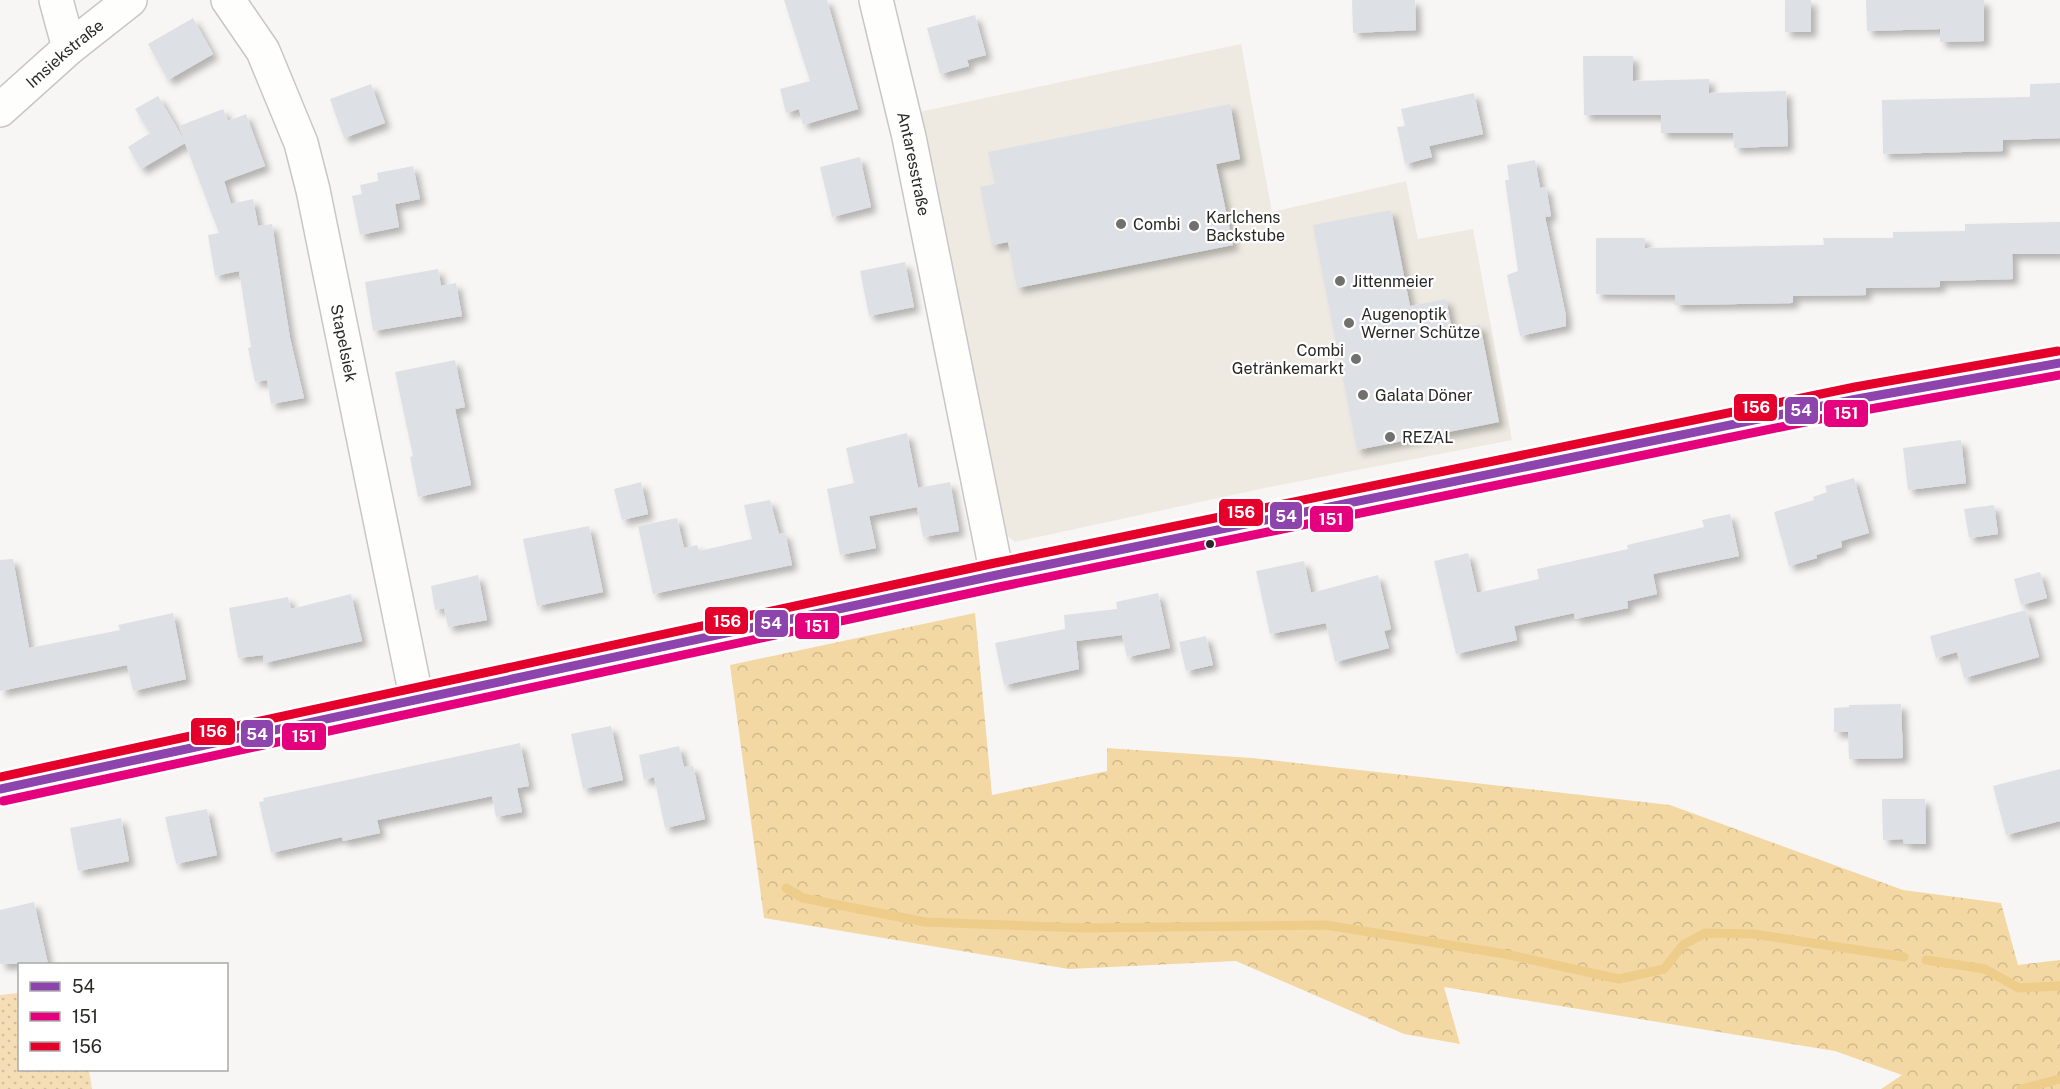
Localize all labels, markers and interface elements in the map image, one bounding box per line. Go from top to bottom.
street label: Imsiekstraße [22,15,107,92]
street label: Antaresstraße [894,110,934,217]
place label: Karlchens Backstube [1206,208,1285,245]
place label: Combi [1133,215,1180,234]
marker: Combi [1114,217,1128,231]
marker: Karlchens Backstube [1187,219,1201,233]
place label: Jittenmeier [1352,272,1434,291]
marker: Jittenmeier [1333,274,1347,288]
street label: Stapelsiek [327,302,361,383]
place label: Augenoptik Werner Schütze [1361,305,1480,342]
marker: Augenoptik Werner Schütze [1342,316,1356,330]
place label: Combi Getränkemarkt [1232,341,1344,378]
marker: Combi Getränkemarkt [1349,352,1363,366]
place label: Galata Döner [1375,386,1472,405]
marker: Galata Döner [1356,388,1370,402]
line badge: 156 [1733,393,1778,422]
line badge: 54 [1784,396,1819,425]
text: 156 [1742,398,1770,417]
line badge: 151 [1823,399,1869,428]
text: 54 [1790,401,1812,420]
text: 151 [1834,404,1858,423]
place label: REZAL [1402,428,1454,447]
marker: REZAL [1383,430,1397,444]
line badge: 156 [1218,498,1264,527]
line badge: 54 [1269,501,1303,530]
text: 156 [1227,503,1255,522]
line badge: 151 [1309,505,1354,533]
text: 54 [1275,507,1297,526]
text: 151 [1319,510,1343,529]
unlabelled marker [1204,538,1216,550]
line badge: 156 [704,606,749,635]
line badge: 54 [754,609,789,638]
text: 156 [713,612,741,631]
line badge: 151 [794,612,840,640]
text: 54 [760,614,782,633]
text: 151 [805,617,829,636]
line badge: 156 [190,717,236,746]
line badge: 54 [240,719,274,748]
text: 156 [199,722,227,741]
line badge: 151 [281,722,327,751]
text: 54 [246,725,268,744]
text: 151 [292,727,316,746]
legend [18,963,228,1071]
text: 54 [72,976,95,997]
text: 151 [72,1006,98,1027]
text: 156 [72,1036,102,1057]

